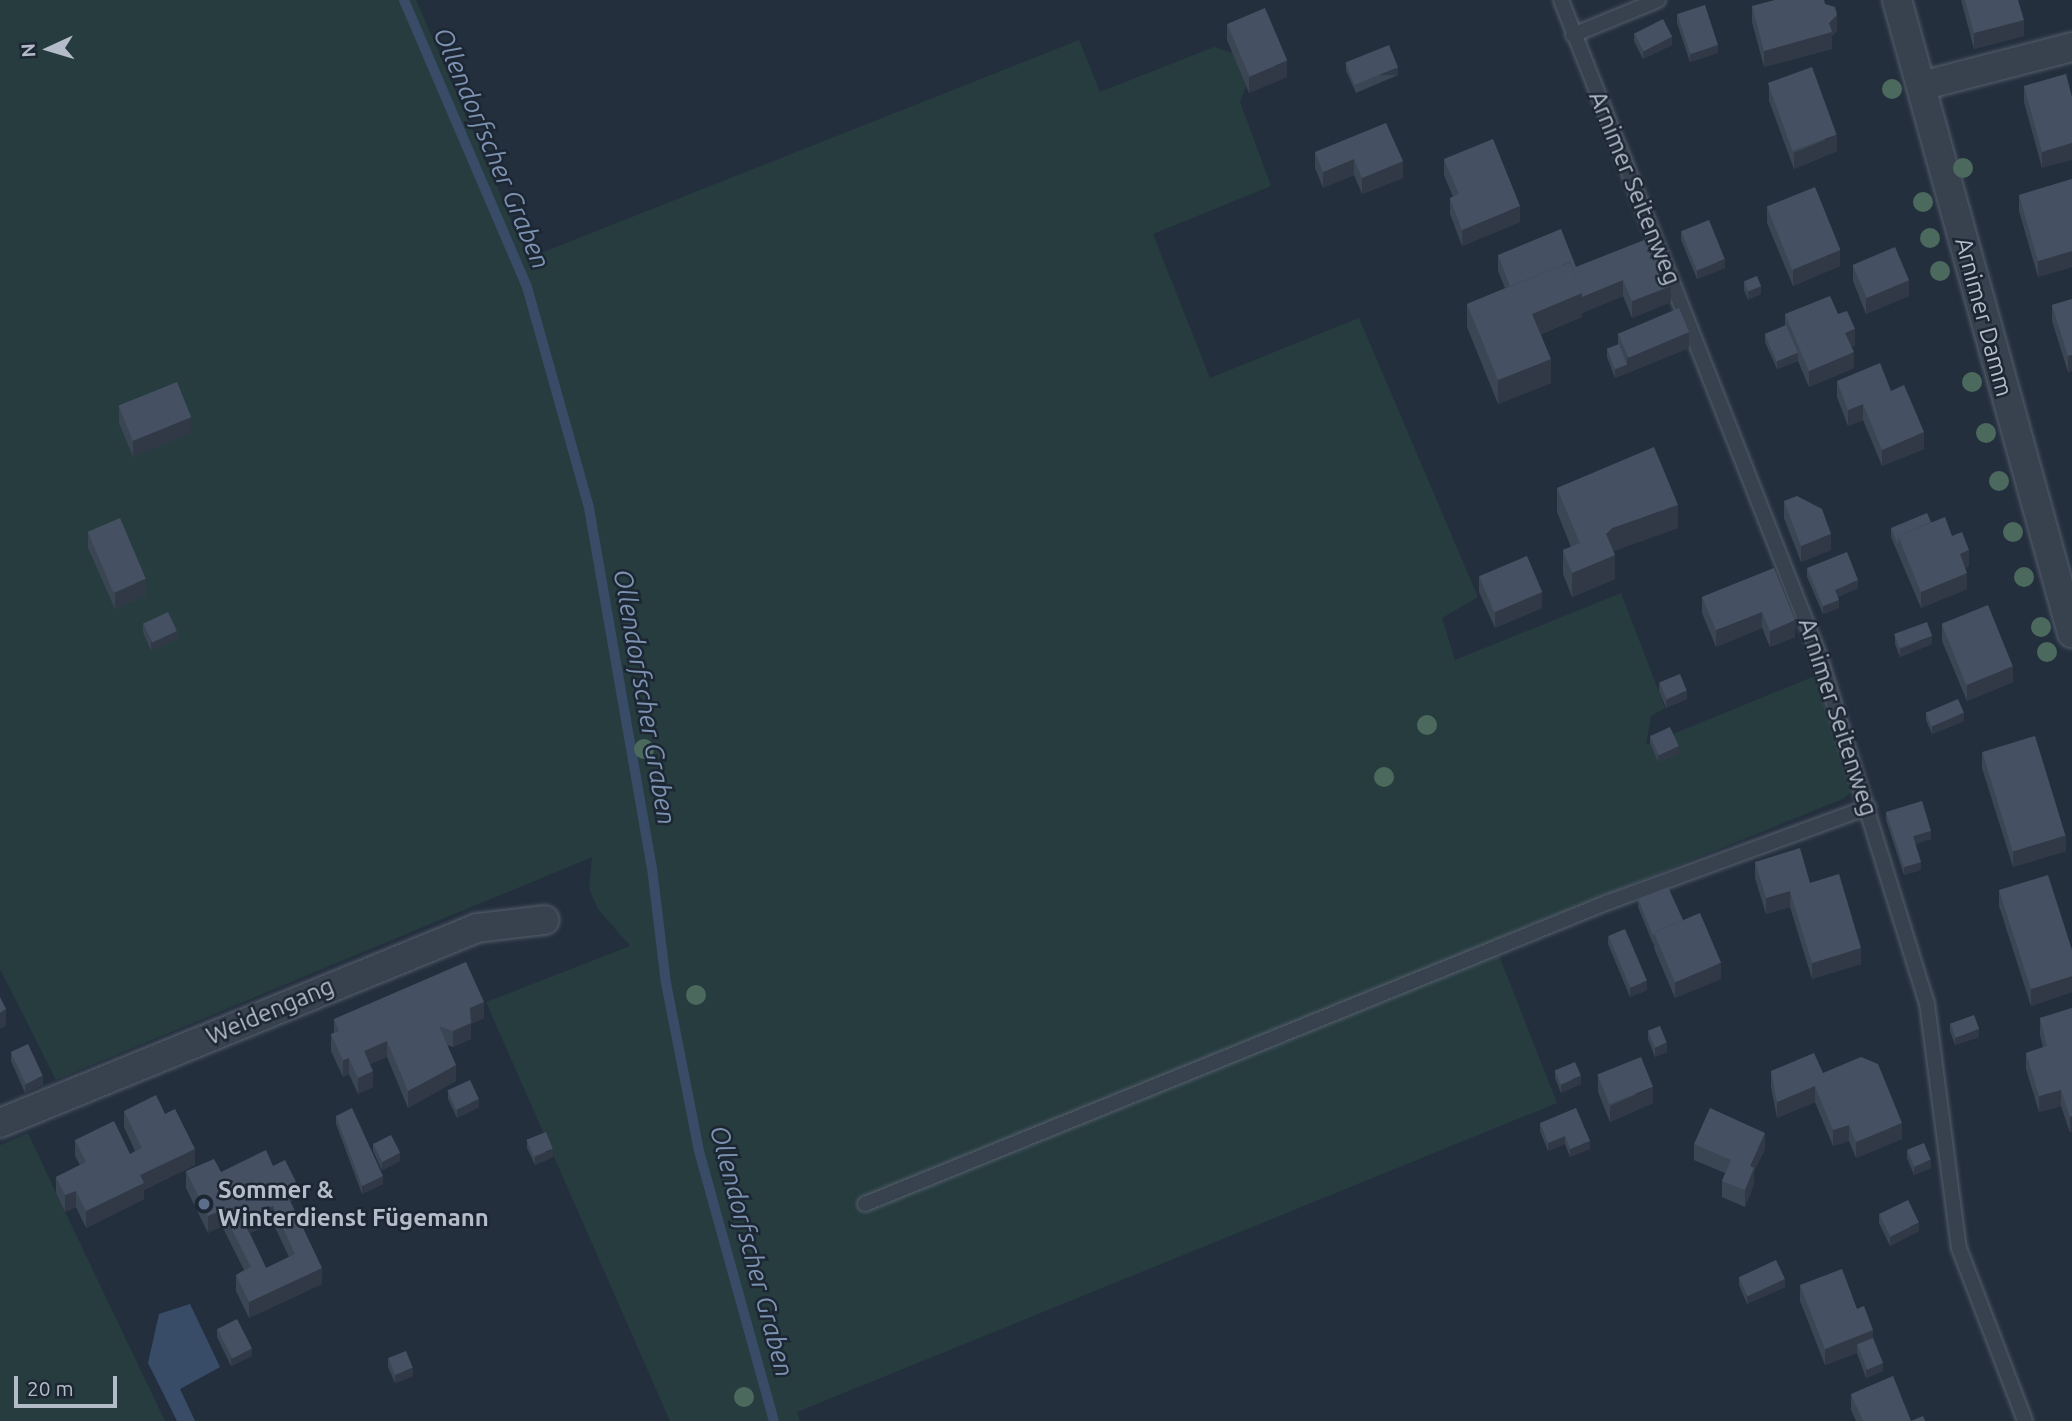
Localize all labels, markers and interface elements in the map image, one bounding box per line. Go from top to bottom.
north arrow [14,14,84,84]
water label: Ollendorfscher Graben [427,23,557,273]
text: N [17,43,40,58]
street label: Arnimer Seitenweg [1583,87,1687,289]
street label: Arnimer Damm [1949,234,2019,400]
water label: Ollendorfscher Graben [607,567,683,827]
street label: Arnimer Seitenweg [1792,614,1884,820]
street label: Weidengang [202,971,338,1051]
water label: Ollendorfscher Graben [703,1122,801,1380]
place label: Sommer & Winterdienst Fügemann [218,1176,489,1232]
marker: Sommer & Winterdienst Fügemann [196,1196,212,1212]
scale bar [18,1362,121,1406]
text: 20 m [27,1376,74,1400]

